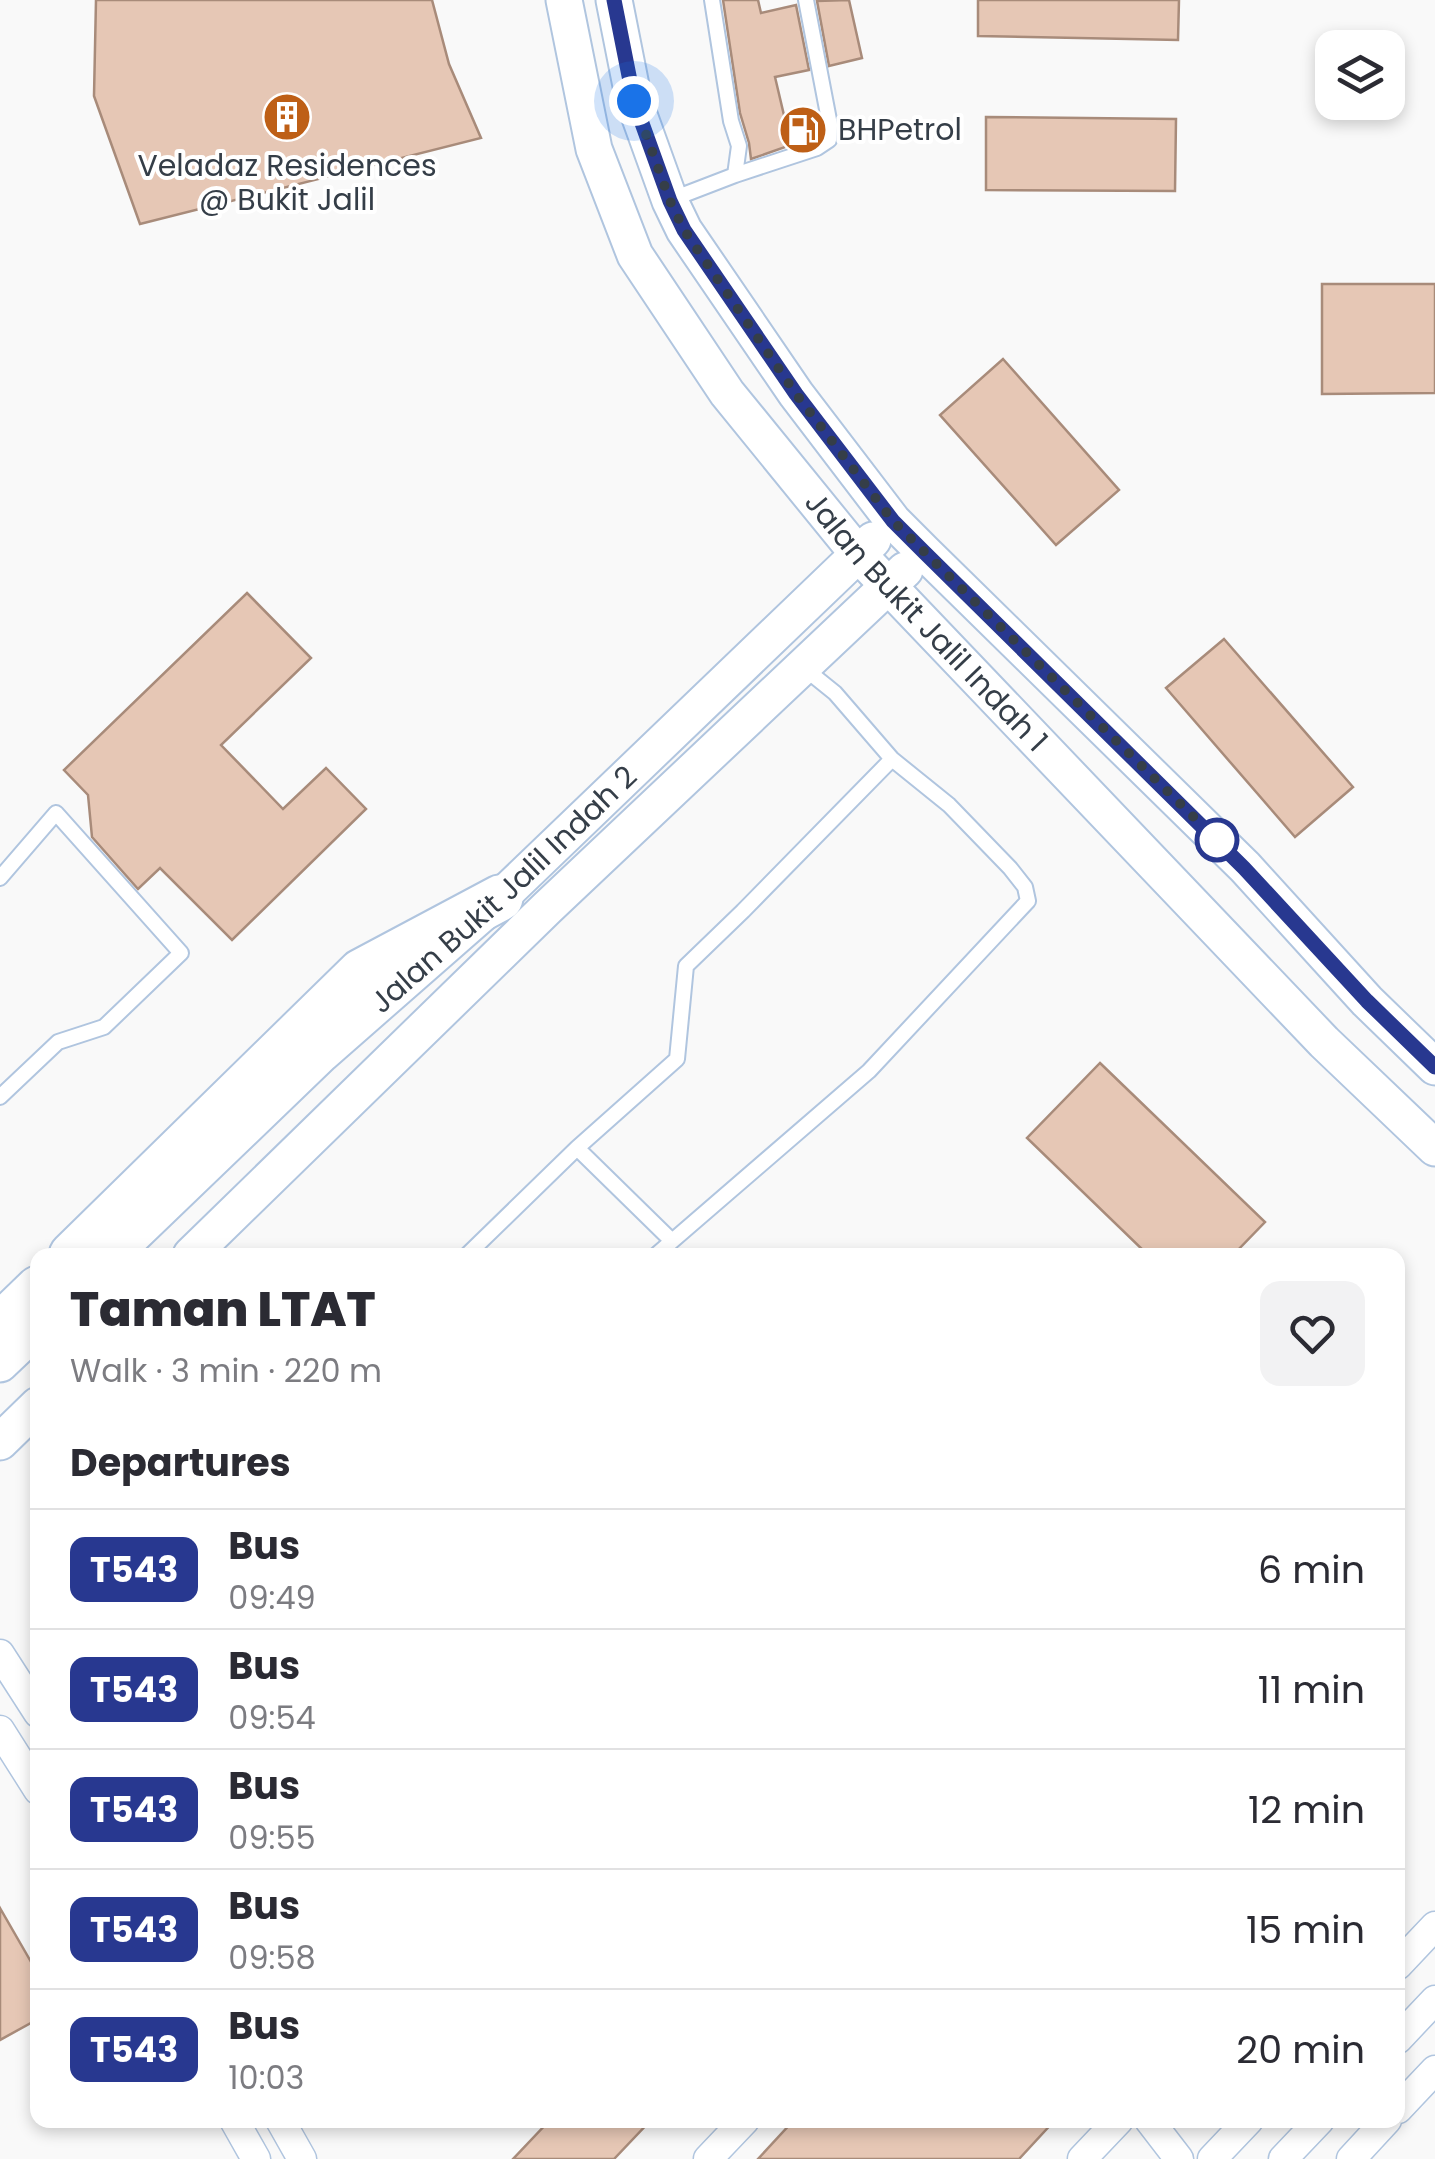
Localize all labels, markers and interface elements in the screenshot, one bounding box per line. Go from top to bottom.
map controls [1315,30,1405,120]
button: layers [1315,30,1405,120]
your location [609,76,659,126]
building icon: Veladaz Residences @ Bukit Jalil [261,91,313,143]
fuel station icon: BHPetrol [777,104,829,156]
place label: BHPetrol [838,108,962,151]
place label: Veladaz Residences @ Bukit Jalil [137,144,437,221]
street label: Jalan Bukit Jalil Indah 1 [795,482,1058,761]
street label: Jalan Bukit Jalil Indah 2 [361,756,646,1023]
unlabelled marker [1196,819,1238,861]
text: Taman LTAT [70,1276,375,1343]
button: heart [1260,1281,1365,1386]
text: Walk · 3 min · 220 m [70,1348,382,1393]
text: Departures [70,1436,291,1489]
text: Bus [228,1519,300,1572]
text: 6 min [1258,1543,1365,1596]
text: T543 [90,1545,178,1594]
text: 09:49 [228,1575,316,1620]
text: Bus [228,1639,300,1692]
text: 11 min [1258,1663,1365,1716]
text: T543 [90,1665,178,1714]
text: 09:54 [228,1695,316,1740]
text: Bus [228,1759,300,1812]
text: 12 min [1248,1783,1365,1836]
text: T543 [90,1785,178,1834]
text: 09:55 [228,1815,316,1860]
text: Bus [228,1879,300,1932]
text: 15 min [1246,1903,1365,1956]
text: T543 [90,1905,178,1954]
text: 09:58 [228,1935,316,1980]
text: Bus [228,1999,300,2052]
text: 20 min [1236,2023,1365,2076]
text: T543 [90,2025,178,2074]
text: 10:03 [228,2055,304,2100]

